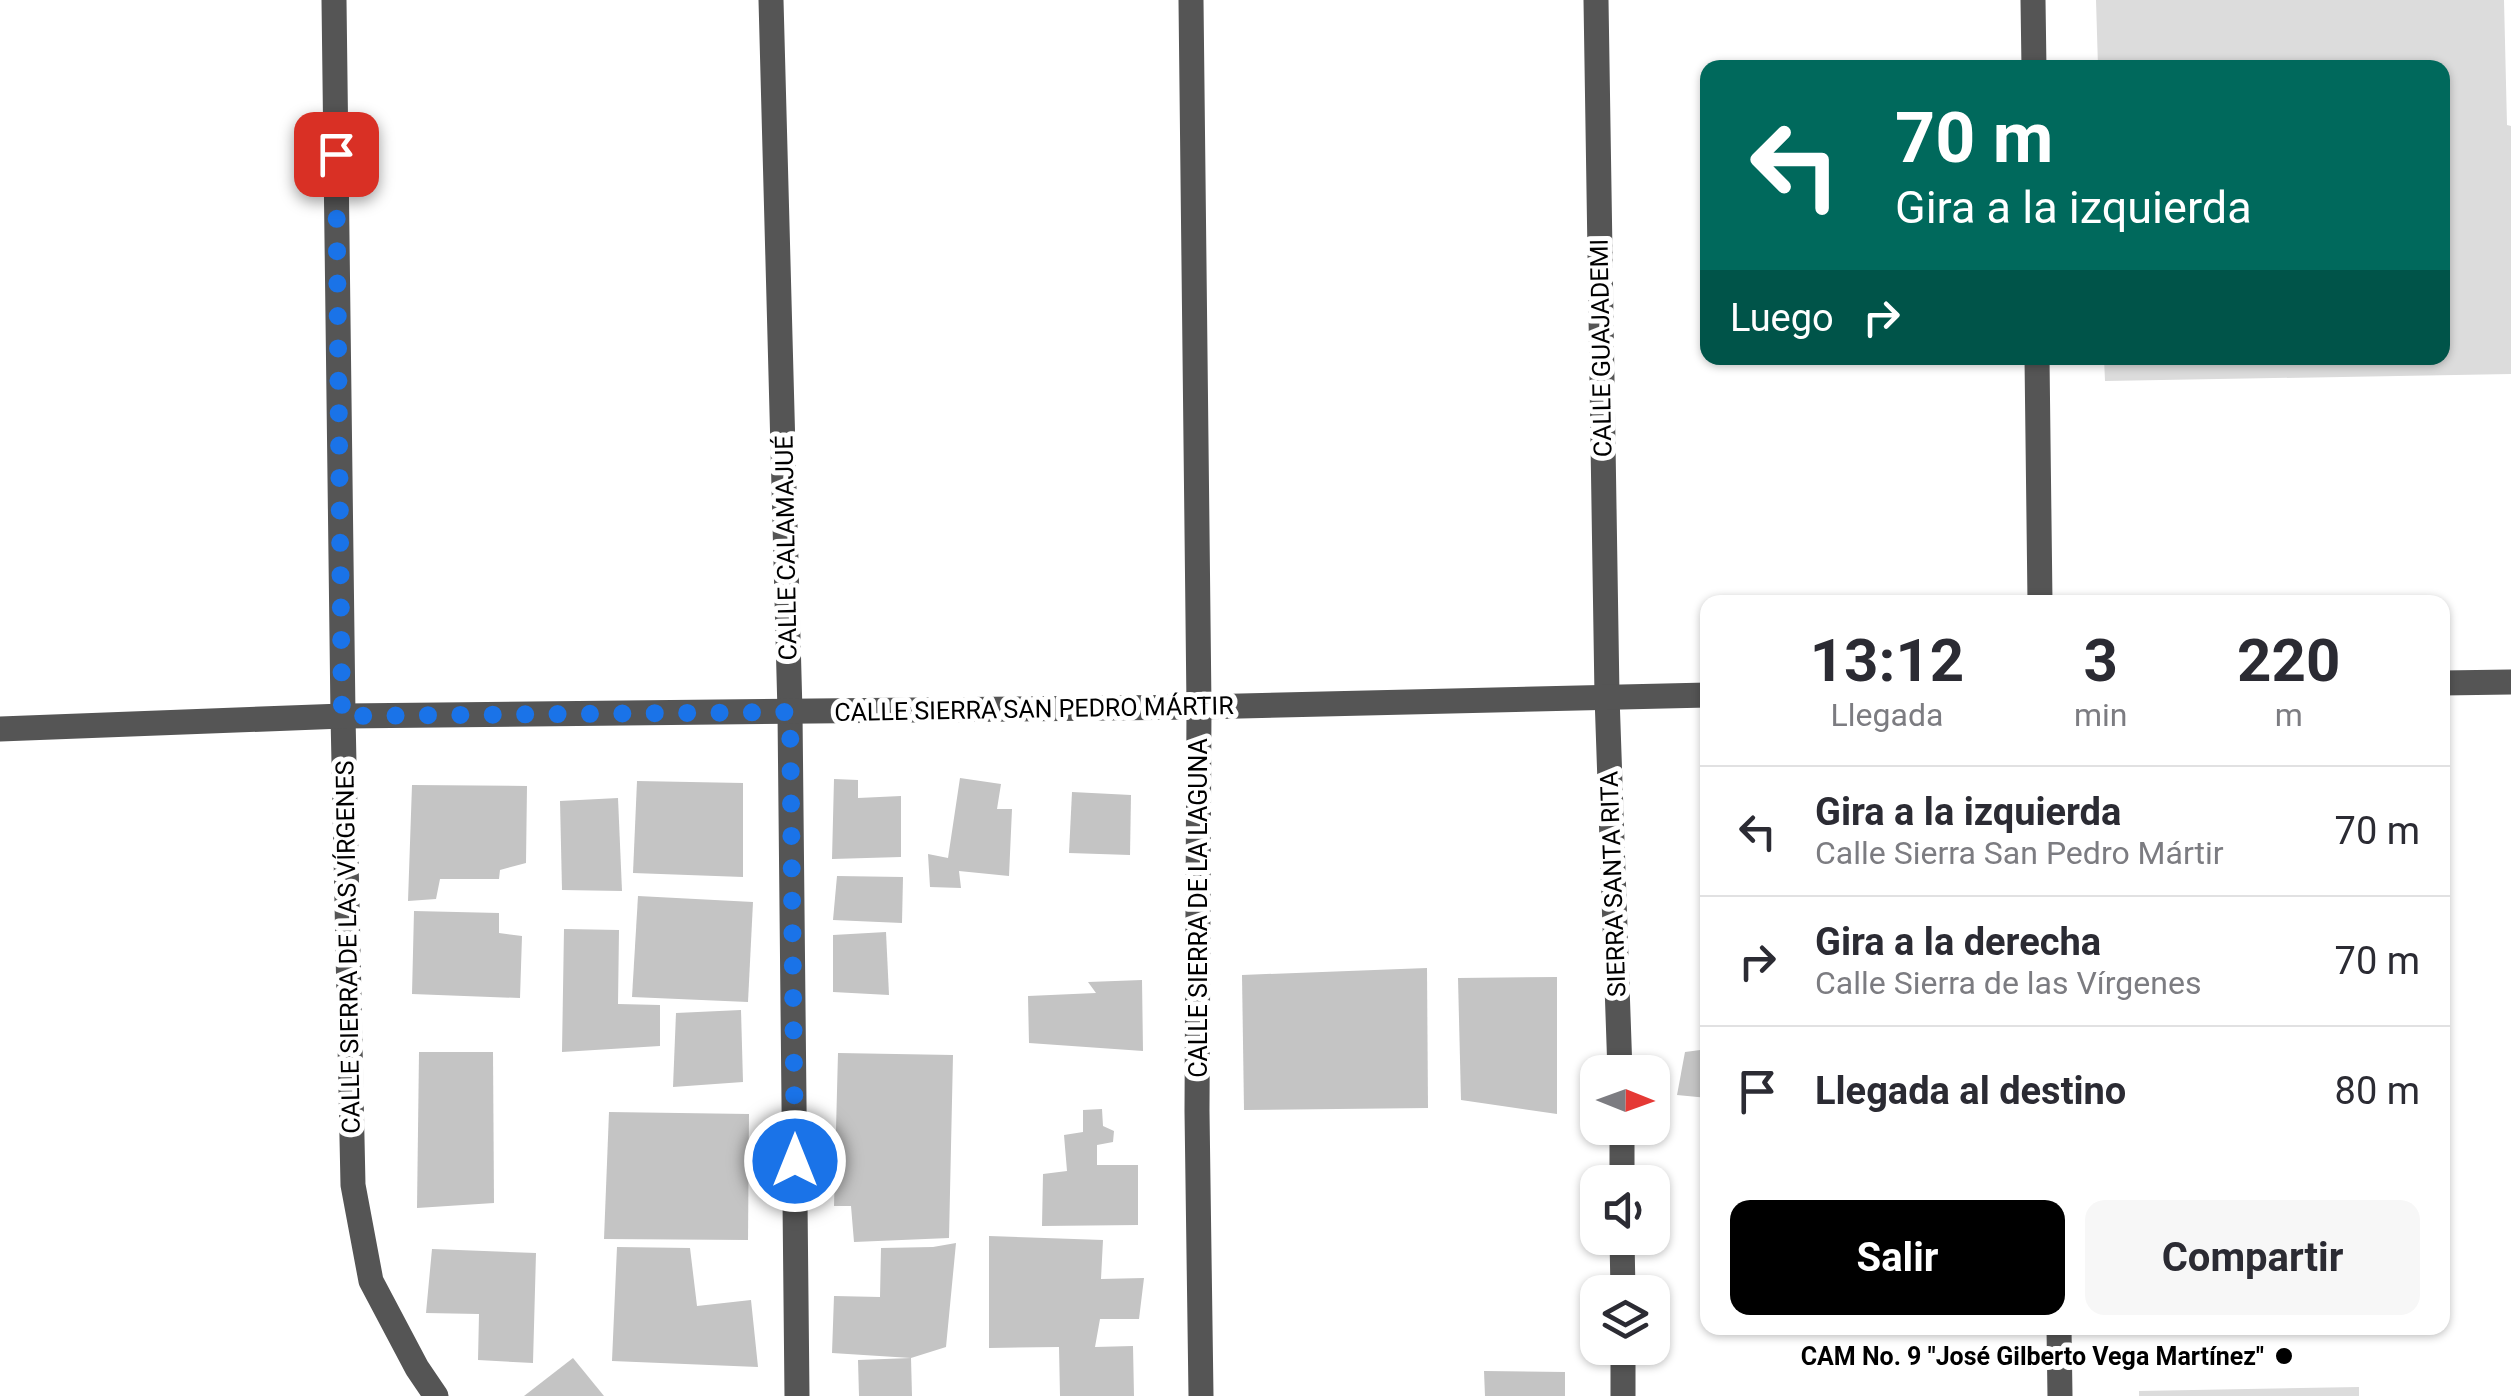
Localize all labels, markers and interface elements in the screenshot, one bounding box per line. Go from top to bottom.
text: 70 m [1895,97,2053,179]
icon: left [1730,100,1860,230]
pin [294,112,379,197]
icon: arrive [309,127,364,182]
text: Gira a la izquierda [1895,181,2252,234]
street label: CALLE GUAJADEMI [1585,239,1617,457]
icon: right [1854,290,1909,345]
text: Luego [1730,296,1834,340]
street label: CALLE CALAMAJUÉ [769,435,802,661]
text: 13:12 [1810,625,1964,696]
text: 3 [2083,625,2118,696]
text: 220 [2237,625,2340,696]
street label: CALLE SIERRA SAN PEDRO MÁRTIR [834,690,1234,727]
text: Llegada [1831,696,1943,734]
text: min [2074,696,2127,734]
text: m [2275,696,2303,734]
street label: CALLE SIERRA DE LA LAGUNA [1184,738,1213,1078]
street label: CALLE SIERRA DE LAS VÍRGENES [329,760,366,1134]
street label: SIERRA SANTA RITA [1595,770,1631,998]
text: Gira a la izquierda [1815,790,2121,834]
icon: left [1730,804,1785,859]
text: 70 m [2335,809,2420,853]
text: Calle Sierra San Pedro Mártir [1815,834,2224,872]
text: Gira a la derecha [1815,920,2101,964]
icon: right [1730,934,1785,989]
text: 70 m [2335,939,2420,983]
text: Calle Sierra de las Vírgenes [1815,964,2201,1002]
north arrow [1580,1055,1670,1145]
map controls [1580,1055,1670,1365]
icon: arrive [1730,1064,1785,1119]
text: Llegada al destino [1815,1069,2126,1113]
text: 80 m [2335,1069,2420,1113]
position arrow [743,1109,847,1213]
button: sound [1580,1165,1670,1255]
button: Salir [1730,1200,2065,1315]
button: Compartir [2085,1200,2420,1315]
button: layers [1580,1275,1670,1365]
place label: CAM No. 9 "José Gilberto Vega Martínez" [1801,1342,2264,1371]
marker: CAM No. 9 "José Gilberto Vega Martínez" [2273,1345,2295,1367]

